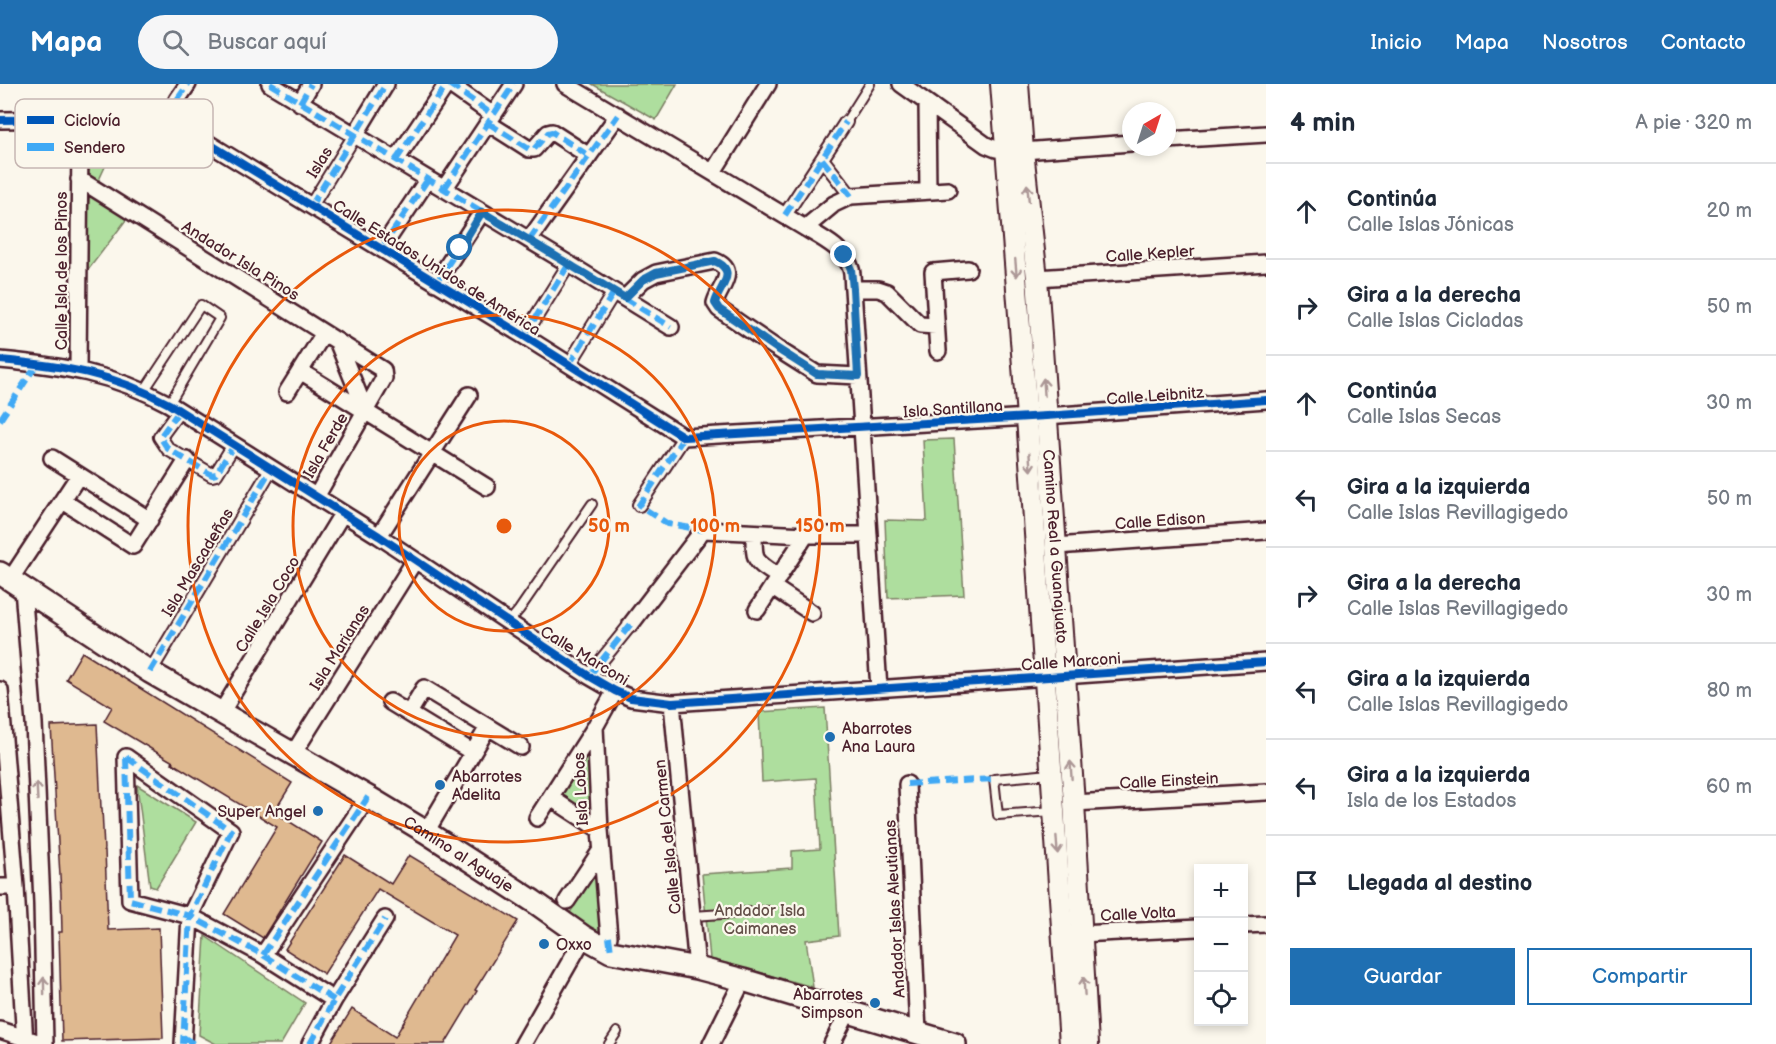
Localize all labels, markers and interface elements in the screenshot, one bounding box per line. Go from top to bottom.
search box [138,15,558,69]
text: Mapa [30,26,102,59]
icon: search [159,26,192,59]
text: Buscar aquí [207,29,326,56]
text: Inicio [1371,30,1422,55]
text: Mapa [1455,30,1509,55]
text: Nosotros [1542,30,1628,55]
text: Contacto [1661,30,1746,55]
legend [15,99,213,168]
north arrow [1122,102,1176,156]
text: 4 min [1290,108,1355,139]
text: A pie · 320 m [1635,111,1752,135]
text: Ciclovía [64,112,121,131]
text: Sendero [64,139,125,158]
street label: Islas [303,144,337,182]
one-way arrow [1022,183,1033,203]
text: Continúa [1347,186,1437,213]
street label: Calle Isla de los Pinos [53,192,72,350]
icon: ahead [1290,195,1323,228]
street label: Calle Estados Unidos de América [329,196,544,340]
text: 20 m [1707,199,1752,223]
text: Calle Islas Jónicas [1347,213,1514,237]
street label: Andador Isla Pinos [178,217,303,305]
route start [446,234,472,260]
route end [830,241,856,267]
street label: Calle Kepler [1105,242,1195,267]
one-way arrow [1010,257,1021,277]
text: Gira a la derecha [1347,282,1521,309]
icon: right [1290,291,1323,324]
text: 50 m [1707,295,1752,319]
text: Calle Islas Cicladas [1347,309,1523,333]
one-way arrow [1039,377,1050,397]
text: Continúa [1347,378,1437,405]
street label: Calle Leibnitz [1106,384,1205,409]
icon: ahead [1290,387,1323,420]
text: 30 m [1706,391,1752,415]
street label: Isla Santillana [903,397,1004,422]
text: Calle Islas Secas [1347,405,1501,429]
street label: Isla Ferde [300,409,353,482]
street label: Camino Real a Guanajuato [1038,449,1071,644]
one-way arrow [1025,452,1036,472]
text: Gira a la izquierda [1347,474,1531,501]
icon: left [1290,483,1323,516]
text: 50 m [1707,487,1752,511]
text: Calle Islas Revillagigedo [1347,501,1568,525]
street label: Isla Mascadeñas [159,505,238,620]
street label: Calle Edison [1114,509,1206,534]
centre of rings [494,516,514,536]
text: 50 m [588,516,630,537]
text: 100 m [690,516,740,537]
text: 150 m [795,516,845,537]
street label: Calle Isla Coco [232,553,305,656]
text: Gira a la derecha [1347,570,1521,597]
icon: right [1290,579,1323,612]
text: 30 m [1706,583,1752,607]
text: Calle Islas Revillagigedo [1347,597,1568,621]
street label: Isla Marianas [306,601,374,694]
street label: Calle Marconi [536,622,632,690]
street label: Calle Marconi [1021,650,1122,675]
text: Gira a la izquierda [1347,666,1531,693]
icon: left [1290,675,1323,708]
text: 80 m [1707,679,1752,703]
text: Calle Islas Revillagigedo [1347,693,1568,717]
place label: Abarrotes Ana Laura [842,720,915,757]
marker: Abarrotes Ana Laura [823,730,837,744]
street label: Isla Lobos [570,752,593,826]
street label: Calle Isla del Carmen [651,759,686,915]
one-way arrow [1065,761,1076,780]
text: Gira a la izquierda [1347,762,1531,789]
place label: Abarrotes Adelita [452,768,522,805]
street label: Calle Einstein [1119,769,1219,794]
icon: left [1290,771,1323,804]
text: 60 m [1706,775,1752,799]
marker: Abarrotes Adelita [433,778,447,792]
one-way arrow [32,781,43,801]
text: Isla de los Estados [1347,789,1517,813]
place label: Super Angel [217,803,306,822]
marker: Super Angel [311,804,325,818]
street label: Camino al Aguaje [400,813,517,897]
street label: Andador Islas Aleutianas [881,819,910,998]
one-way arrow [1052,835,1063,855]
map controls [1194,864,1248,1026]
button: + [1194,864,1248,918]
icon: arrive [1290,867,1323,900]
text: Llegada al destino [1347,870,1532,897]
park label: Andador Isla Caimanes [715,902,805,939]
street label: Calle Volta [1100,903,1176,926]
button: − [1194,918,1248,972]
place label: Oxxo [556,936,592,955]
marker: Oxxo [537,937,551,951]
button: Guardar [1290,948,1515,1005]
button: Compartir [1527,948,1752,1005]
button: locate [1194,972,1248,1026]
one-way arrow [38,976,50,996]
one-way arrow [1078,976,1089,996]
place label: Abarrotes Simpson [793,986,863,1023]
marker: Abarrotes Simpson [868,996,882,1010]

